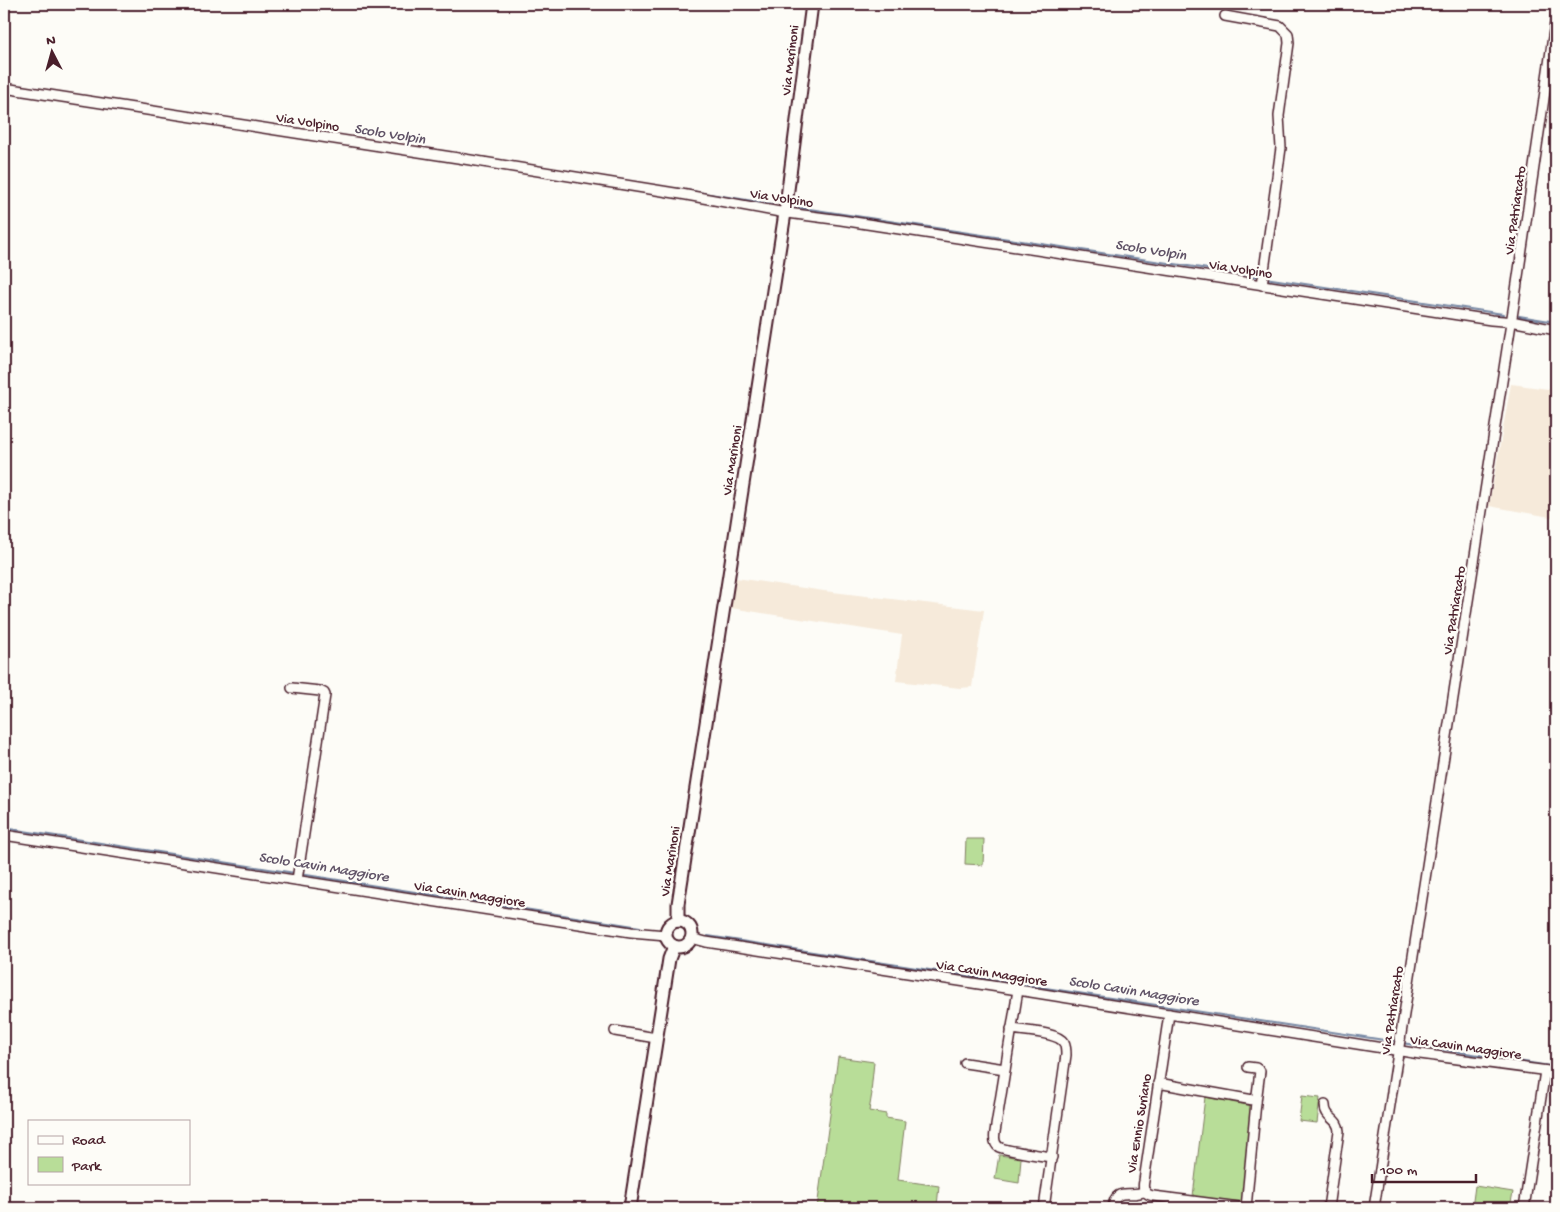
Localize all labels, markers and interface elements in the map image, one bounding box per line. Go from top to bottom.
street label: Via Marinoni [779,24,804,98]
north arrow [28,28,78,78]
text: N [45,33,56,50]
street label: Via Volpino [274,110,340,137]
water label: Scolo Volpin [353,120,427,150]
street label: Via Patriarcato [1502,165,1531,257]
street label: Via Volpino [748,186,814,213]
water label: Scolo Volpin [1114,236,1188,266]
street label: Via Volpino [1207,257,1273,284]
street label: Via Marinoni [719,424,747,498]
street label: Via Patriarcato [1440,565,1471,657]
street label: Via Marinoni [657,825,685,899]
water label: Scolo Cavin Maggiore [257,849,391,887]
street label: Via Cavin Maggiore [412,878,527,913]
street label: Via Cavin Maggiore [934,957,1049,992]
street label: Via Patriarcato [1378,965,1409,1057]
water label: Scolo Cavin Maggiore [1067,973,1201,1011]
street label: Via Cavin Maggiore [1408,1032,1523,1065]
street label: Via Ennio Suriano [1124,1073,1157,1175]
legend [28,1120,190,1184]
text: Road [72,1132,106,1150]
scale bar [1372,1152,1476,1184]
text: Park [71,1158,102,1176]
text: 100 m [1379,1162,1418,1180]

